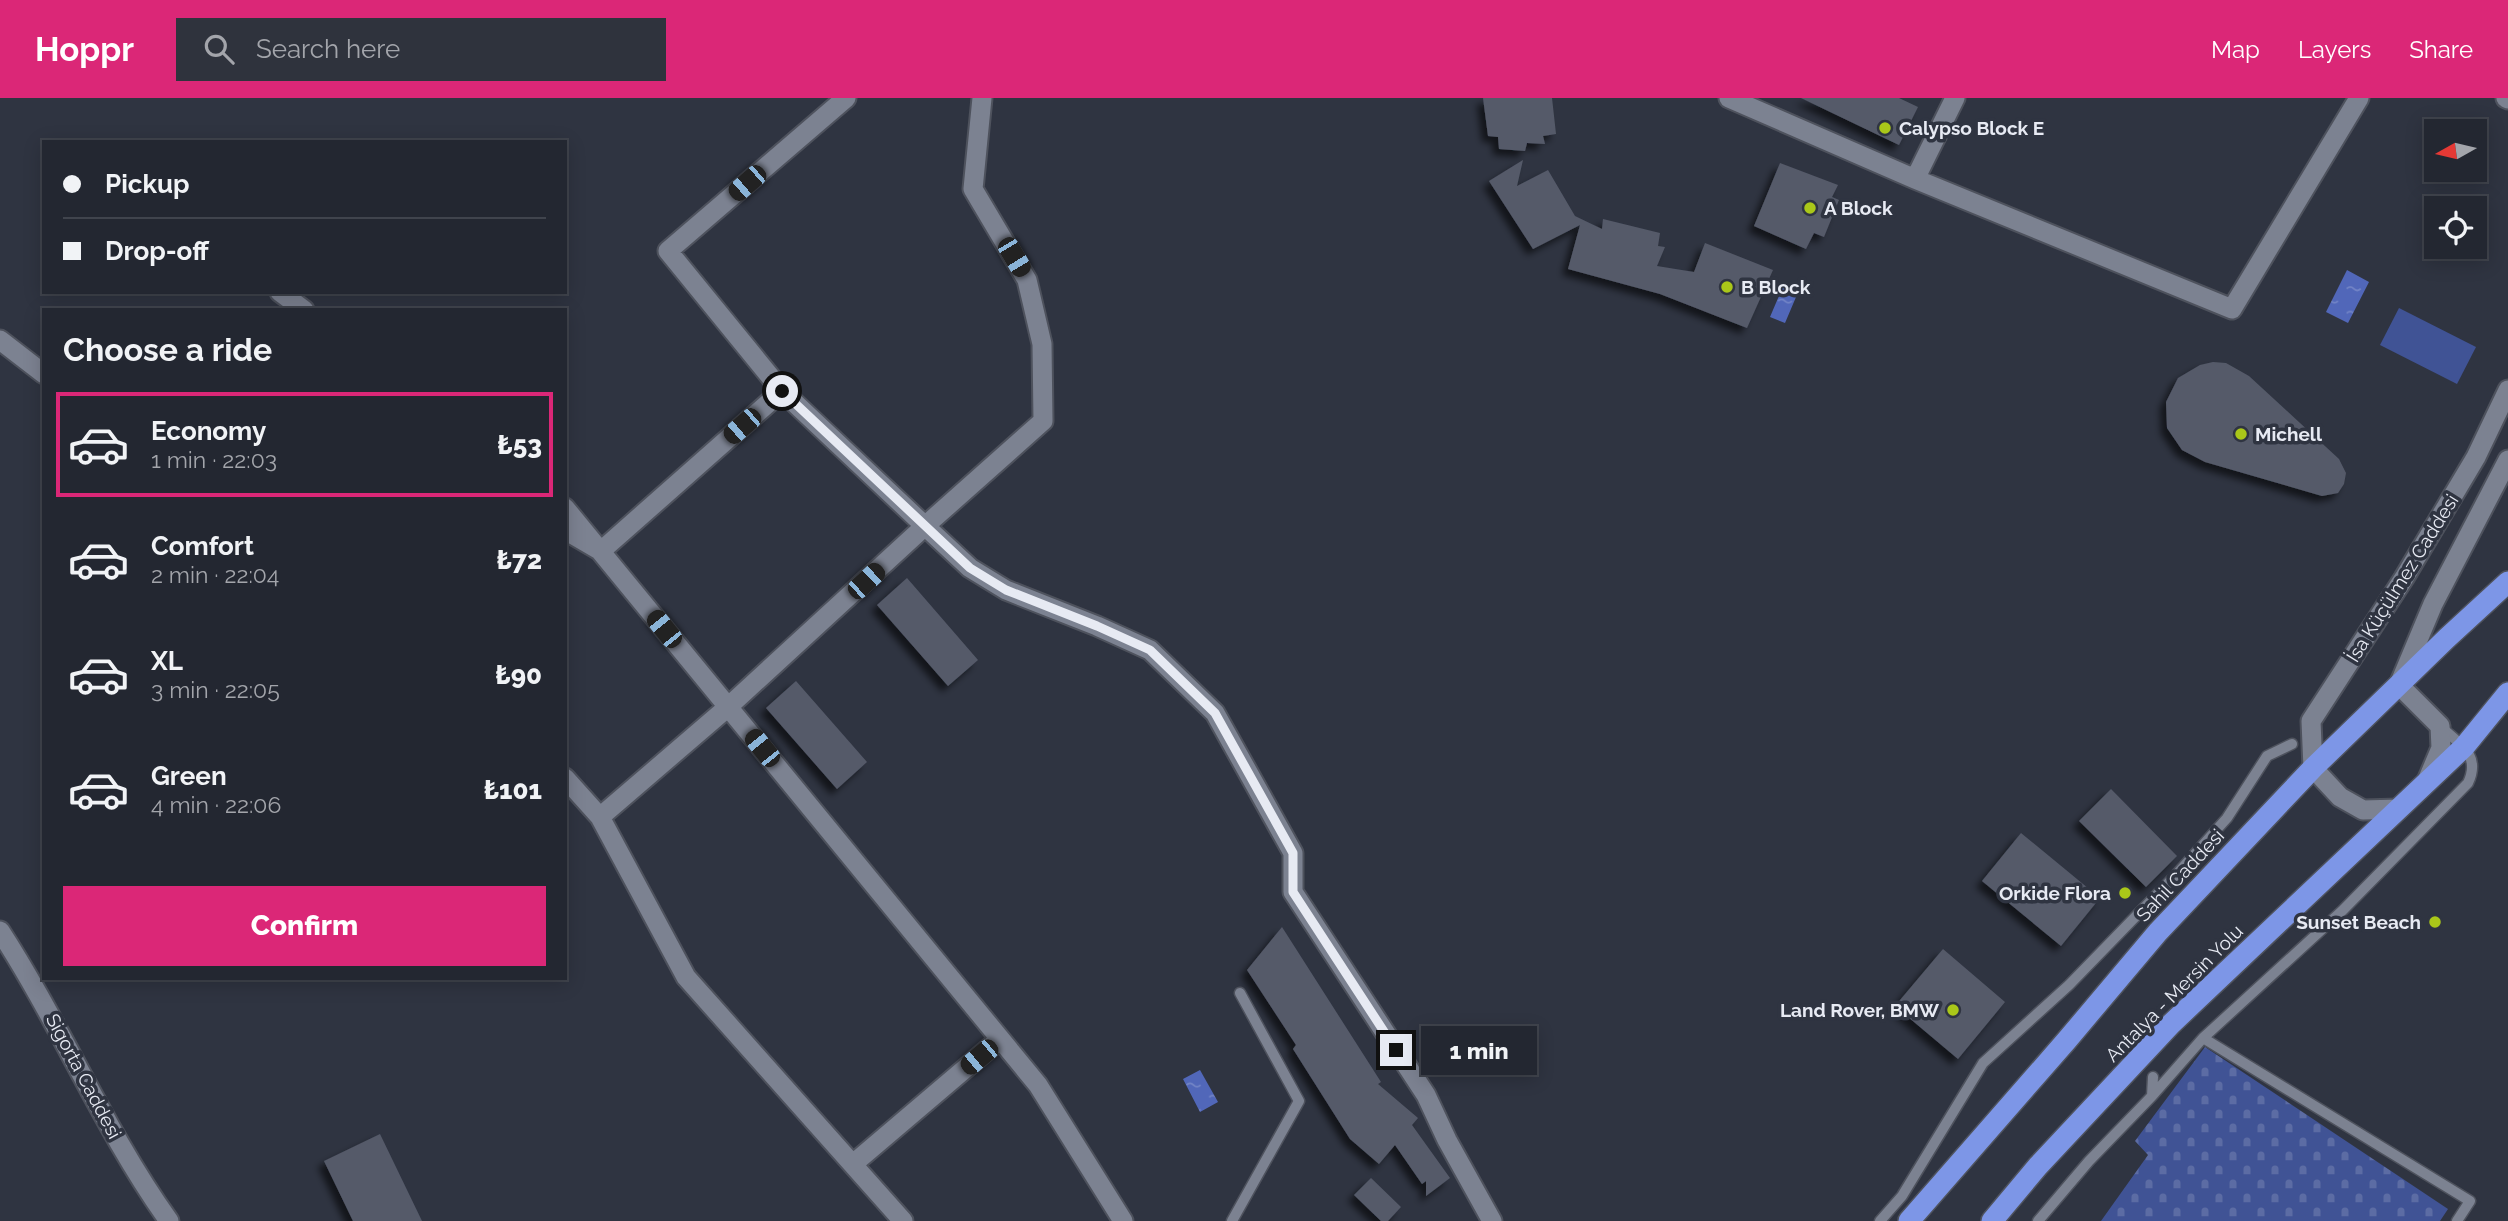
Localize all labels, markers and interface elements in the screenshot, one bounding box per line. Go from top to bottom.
search box [176,18,666,81]
text: Hoppr [35,30,134,69]
icon: search [200,30,238,68]
text: Search here [256,34,400,64]
text: Map [2211,35,2260,64]
text: Layers [2298,35,2371,64]
text: Share [2409,35,2473,64]
place label: Calypso Block E [1899,117,2044,139]
north arrow [2424,119,2487,182]
map controls [2424,119,2487,259]
marker: Calypso Block E [1877,120,1893,136]
car [725,161,770,205]
text: Pickup [105,169,190,199]
button: locate [2424,196,2487,259]
place label: A Block [1824,197,1893,219]
marker: A Block [1802,200,1818,216]
car [995,234,1034,280]
text: Drop-off [105,236,209,266]
place label: B Block [1741,276,1811,298]
marker: B Block [1719,279,1735,295]
text: Choose a ride [63,331,272,368]
route start [766,375,798,407]
car [720,404,765,448]
icon: car [67,413,130,476]
text: Economy [151,416,266,446]
place label: Michell [2255,423,2323,445]
marker: Michell [2233,426,2249,442]
text: ₺53 [497,430,542,460]
text: 1 min · 22:03 [151,446,277,473]
street label: İsa Küçülmez Caddesi [2341,490,2463,666]
icon: car [67,528,130,591]
text: Comfort [151,531,254,561]
text: ₺72 [496,545,542,575]
car [844,559,889,603]
text: 2 min · 22:04 [151,561,279,588]
car [643,606,686,652]
icon: car [67,643,130,706]
text: XL [151,646,183,676]
text: ₺90 [495,660,542,690]
text: 3 min · 22:05 [151,676,280,703]
car [741,725,784,771]
icon: car [67,758,130,821]
text: Green [151,761,227,791]
text: ₺101 [484,775,542,805]
text: 4 min · 22:06 [151,791,281,818]
street label: Sahil Caddesi [2132,824,2228,926]
place label: Orkide Flora [1999,882,2111,904]
marker: Orkide Flora [2117,885,2133,901]
button: Confirm [63,886,546,966]
place label: Sunset Beach [2296,911,2421,933]
marker: Sunset Beach [2427,914,2443,930]
street label: Antalya - Mersin Yolu [2101,920,2247,1066]
place label: Land Rover, BMW [1780,999,1940,1021]
marker: Land Rover, BMW [1945,1002,1961,1018]
street label: Sigorta Caddesi [42,1010,126,1142]
callout: 1 min [1420,1026,1536,1074]
route end [1380,1034,1412,1066]
car [957,1035,1002,1079]
text: 1 min [1449,1037,1509,1064]

